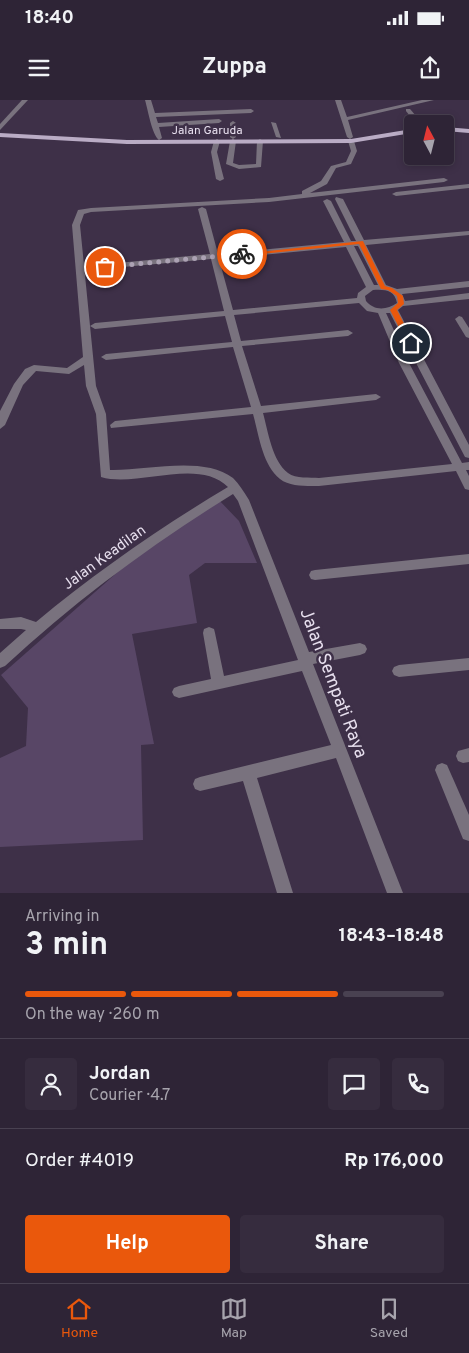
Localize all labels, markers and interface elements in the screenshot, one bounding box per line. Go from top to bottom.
text: 18:40 [25,6,74,30]
icon: menu [25,54,53,82]
text: Zuppa [202,54,267,81]
icon: share [416,54,444,82]
north arrow [404,115,454,165]
map controls [404,115,454,165]
street label: Jalan Garuda [171,123,243,139]
courier [217,229,267,279]
icon: bike [228,240,256,268]
pin [84,246,126,288]
icon: bag [91,253,119,281]
pin [390,322,432,364]
icon: home [397,329,425,357]
street label: Jalan Keadilan [59,522,150,595]
street label: Jalan Sempati Raya [293,605,372,762]
text: Arriving in [25,907,100,927]
text: 18:43–18:48 [338,924,444,948]
text: 3 min [25,926,108,966]
text: On the way · 260 m [25,1005,159,1025]
button: person [25,1058,77,1110]
button: chat [328,1058,380,1110]
button: phone [392,1058,444,1110]
text: Jordan [89,1062,151,1086]
text: Courier · 4.7 [89,1086,170,1106]
text: Order #4019 [25,1149,134,1173]
text: Rp 176,000 [344,1149,444,1173]
button: Help [25,1215,230,1273]
button: Share [240,1215,444,1273]
tab: Home [61,1295,98,1342]
tab: Map [220,1295,248,1342]
tab: Saved [370,1295,408,1342]

